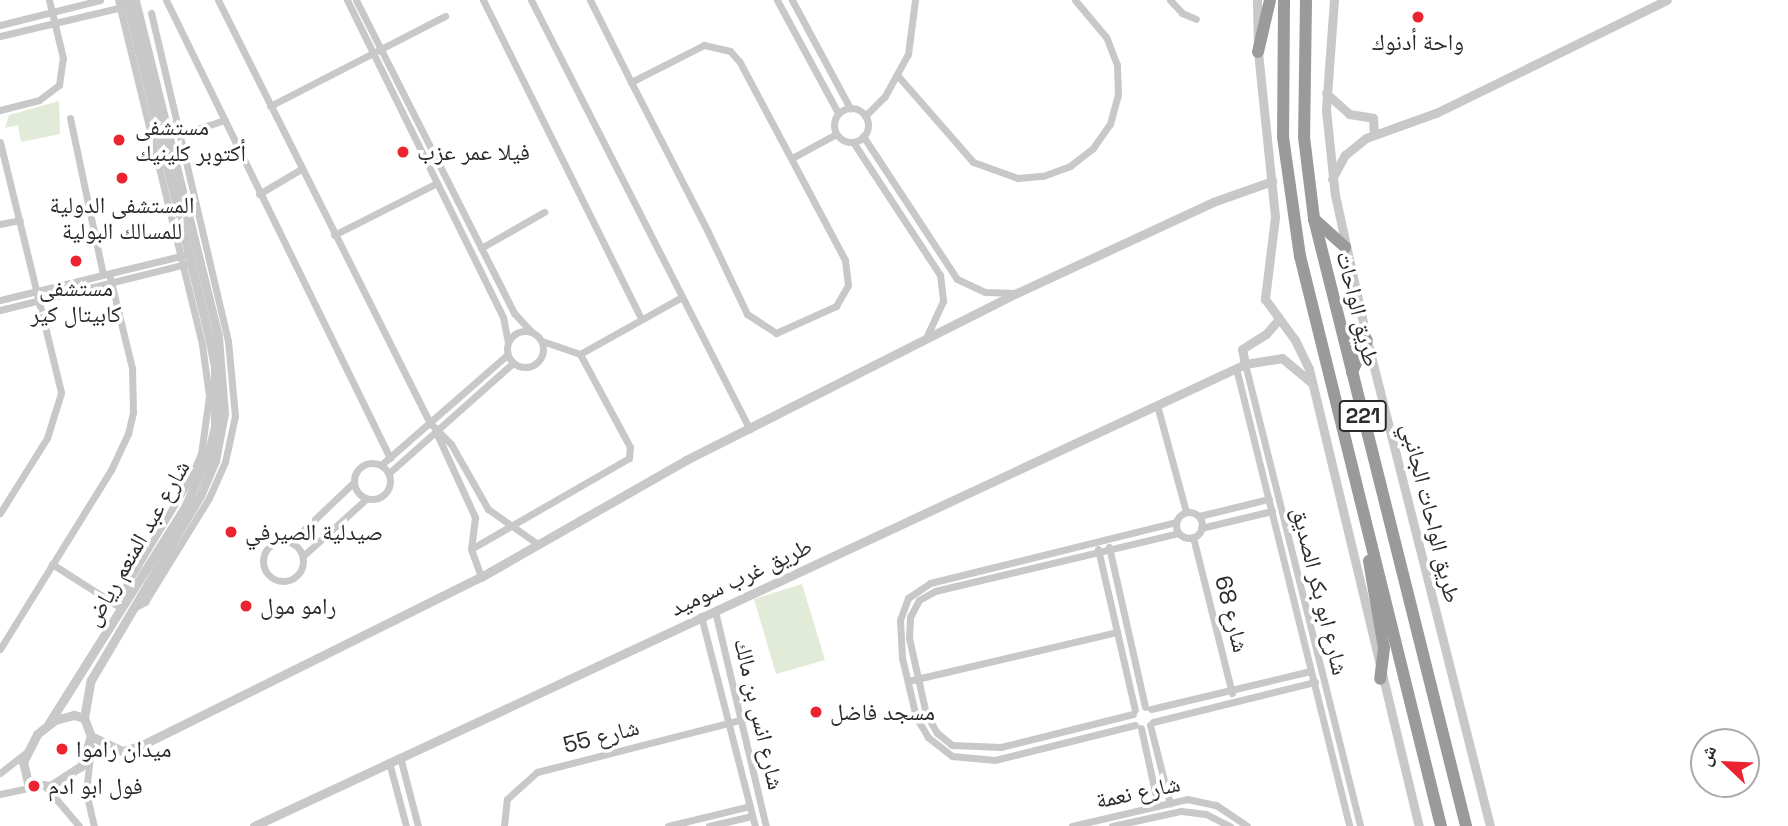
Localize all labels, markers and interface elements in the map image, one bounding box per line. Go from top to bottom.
marker: واحة أدنوك [1410,9,1426,25]
place label: واحة أدنوك [1372,28,1464,56]
place label: مستشفى أكتوبر كلينيك [135,113,246,167]
marker: مستشفى أكتوبر كلينيك [109,130,129,150]
place label: فيلا عمر عزب [417,138,530,166]
marker: فيلا عمر عزب [395,144,411,160]
marker: المستشفى الدولية للمسالك البولية [112,168,132,188]
place label: المستشفى الدولية للمسالك البولية [50,191,194,245]
street label: طريق الواحات [1330,248,1386,370]
marker: مستشفى كابيتال كير [66,251,86,271]
place label: مستشفى كابيتال كير [31,274,121,328]
road number: 221 [1338,398,1388,434]
street label: طريق الواحات الجانبي [1395,420,1467,606]
street label: شارع عبد المنعم رياض [78,455,196,631]
street label: شارع ابو بكر الصديق [1286,504,1354,678]
place label: صيدلية الصيرفي [245,518,383,546]
marker: صيدلية الصيرفي [223,524,239,540]
street label: طريق غرب سوميد [666,532,816,622]
street label: شارع 68 [1209,573,1255,655]
place label: رامو مول [260,592,336,620]
marker: رامو مول [238,598,254,614]
street label: شارع انس بن مالك [728,636,790,792]
place label: مسجد فاضل [830,698,935,726]
marker: مسجد فاضل [808,704,824,720]
street label: شارع 55 [560,713,642,759]
north arrow [1690,728,1760,798]
place label: ميدان راموا [76,735,172,763]
marker: ميدان راموا [54,741,70,757]
text: ش [1692,741,1722,770]
street label: شارع نعمة [1093,770,1183,814]
place label: فول ابو ادم [48,772,143,800]
marker: فول ابو ادم [26,778,42,794]

